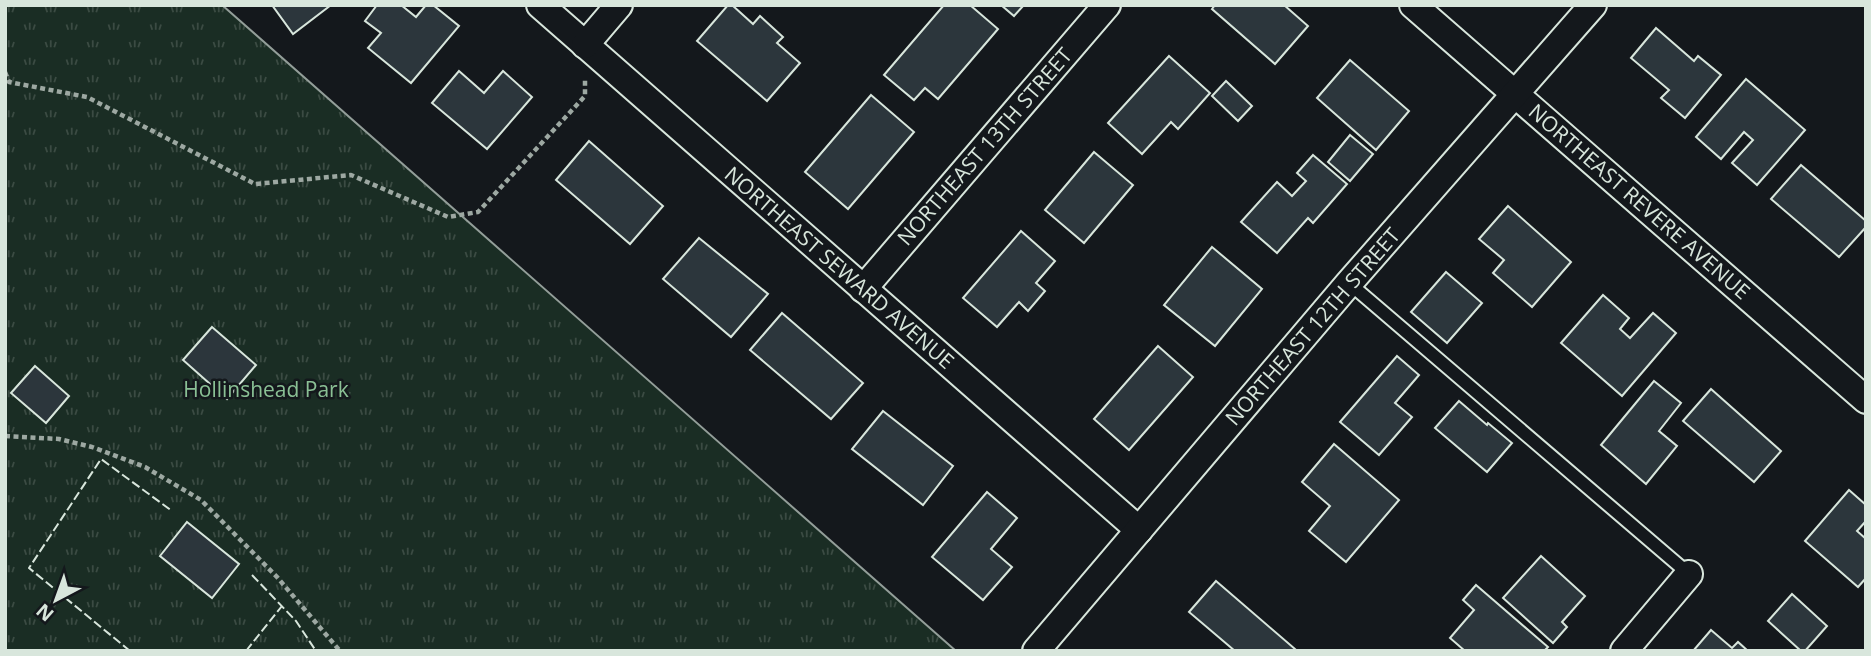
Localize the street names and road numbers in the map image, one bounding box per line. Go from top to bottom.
street label: NORTHEAST 13TH STREET [891,41,1078,251]
street label: NORTHEAST REVERE AVENUE [1523,97,1756,305]
street label: NORTHEAST SEWARD AVENUE [719,160,960,375]
street label: NORTHEAST 12TH STREET [1219,221,1406,431]

